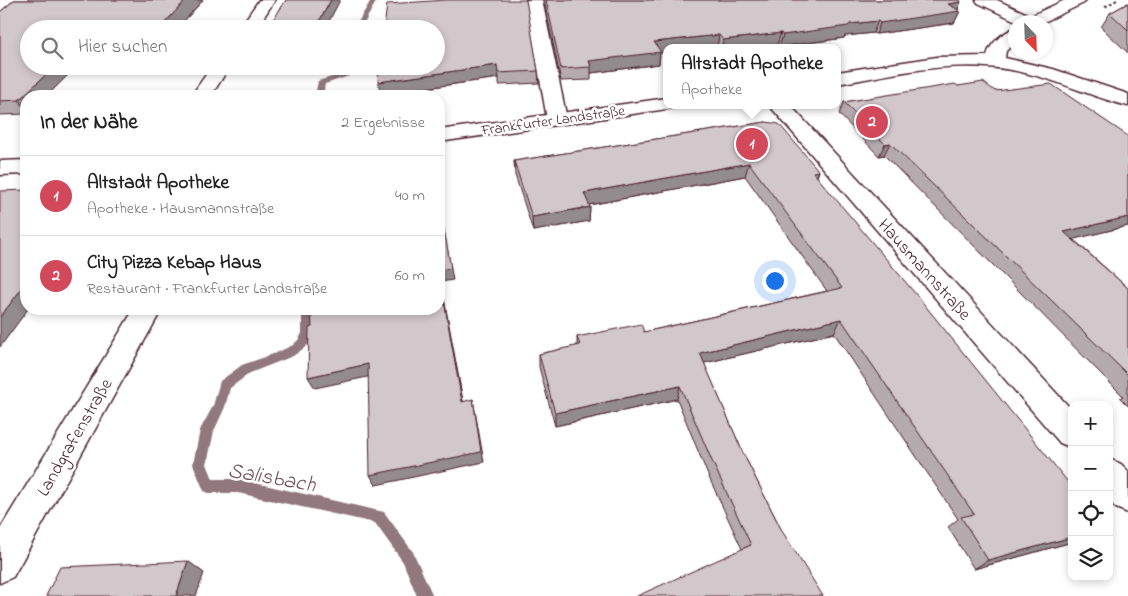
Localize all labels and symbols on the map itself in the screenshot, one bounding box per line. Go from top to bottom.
north arrow [1008,15,1053,60]
street label: Frankfurter Landstraße [479,100,627,142]
pin: 2 [856,103,888,141]
pin: 1 [736,125,768,163]
street label: Hausmannstraße [871,214,977,328]
your location [762,268,788,294]
street label: Landgrafenstraße [31,374,121,502]
water label: Salisbach [225,456,318,502]

